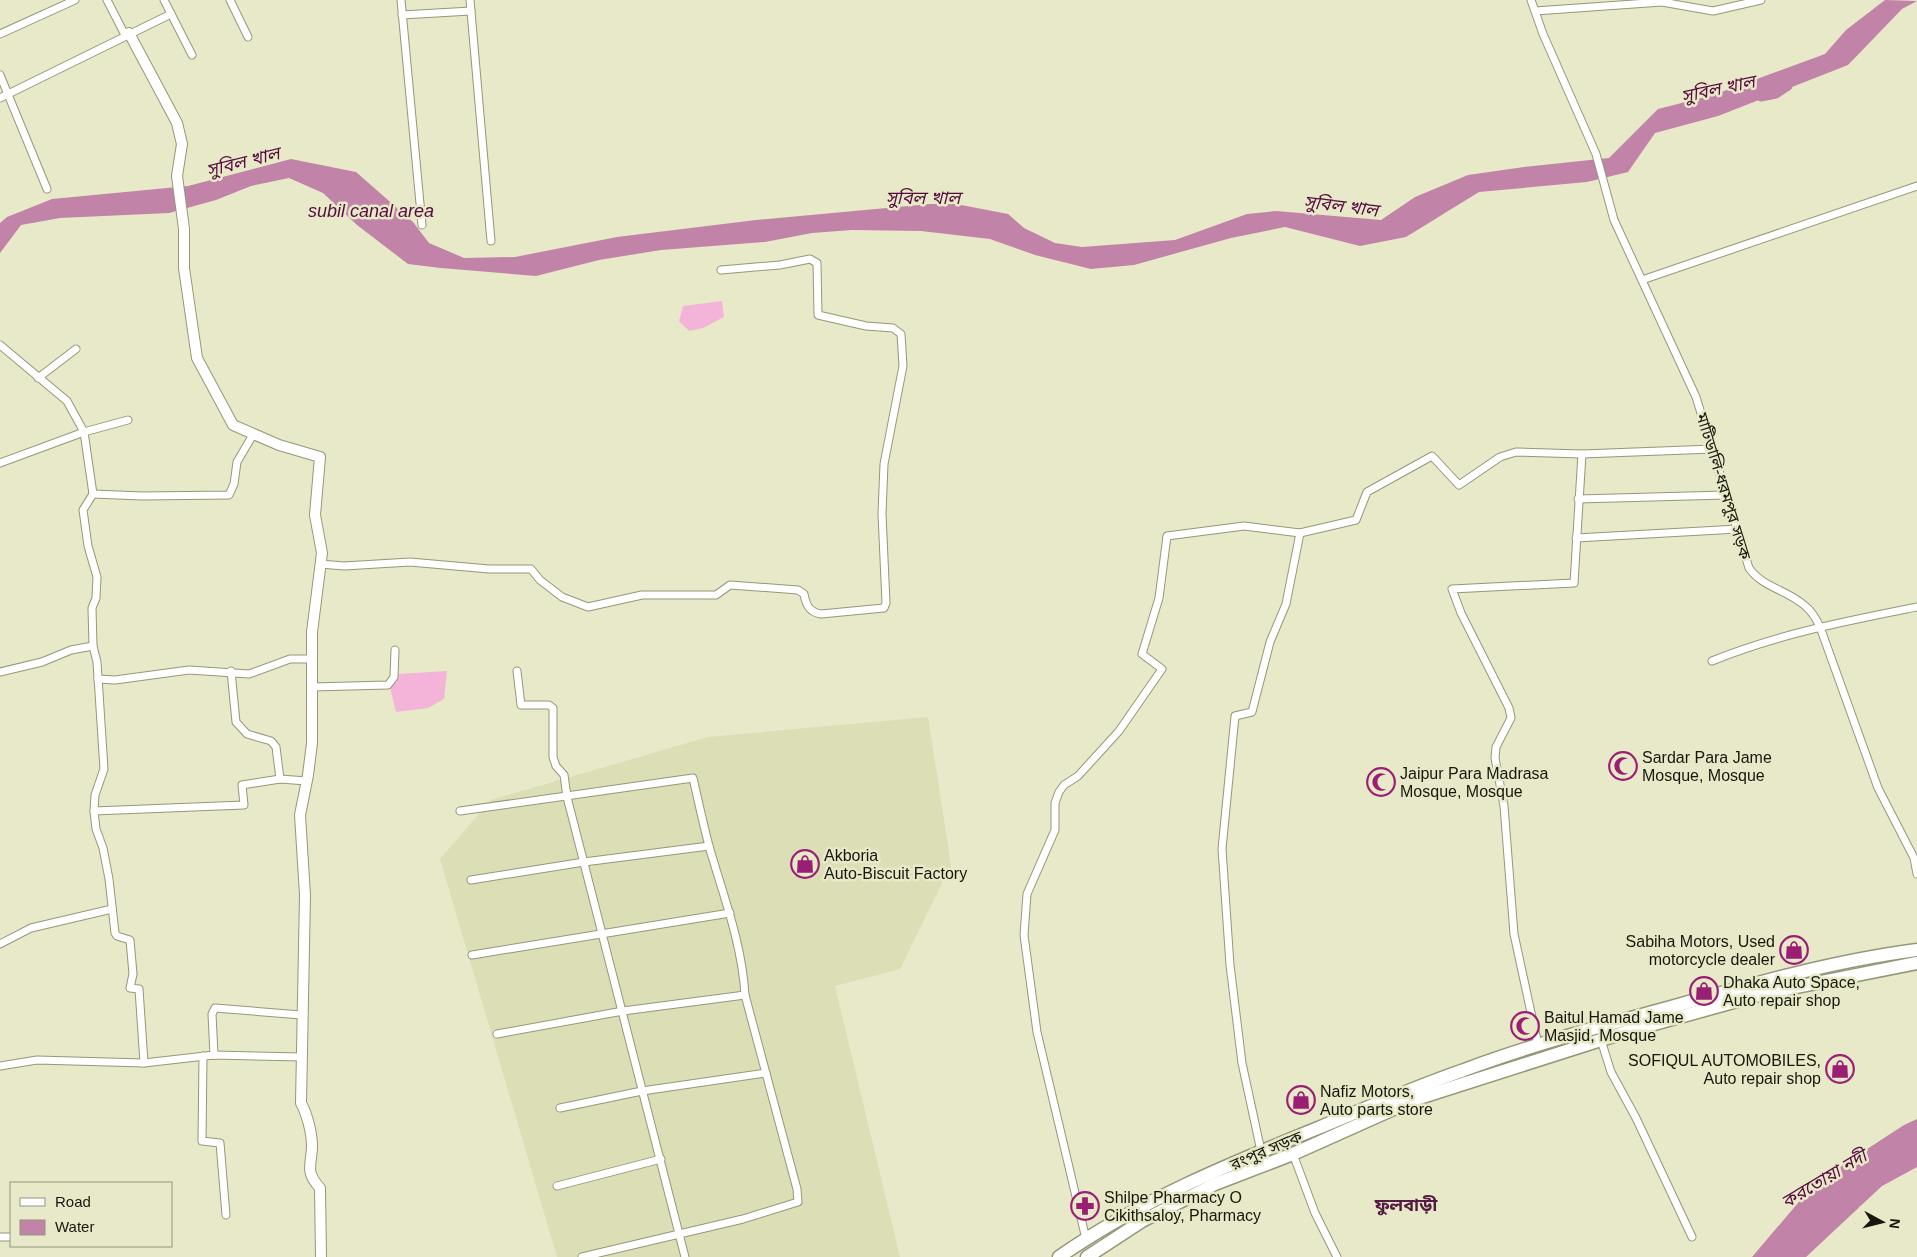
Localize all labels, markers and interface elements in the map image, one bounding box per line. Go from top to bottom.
water label: সুবিল খাল [1679,70,1761,108]
water label: সুবিল খাল [204,141,286,182]
water label: সুবিল খাল [886,187,964,209]
water label: সুবিল খাল [1303,191,1383,222]
water label: subil canal area [308,201,434,221]
street label: মাটিডালি-ধরমপুর সড়ক [1692,409,1755,563]
place label: Sardar Para Jame Mosque, Mosque [1642,749,1772,784]
mosque icon: Sardar Para Jame Mosque, Mosque [1608,751,1638,781]
place label: Jaipur Para Madrasa Mosque, Mosque [1400,765,1549,800]
mosque icon: Jaipur Para Madrasa Mosque, Mosque [1366,767,1396,797]
place label: Akboria Auto-Biscuit Factory [824,847,967,882]
shop icon: Akboria Auto-Biscuit Factory [790,849,820,879]
place label: Sabiha Motors, Used motorcycle dealer [1626,933,1776,968]
shop icon: Sabiha Motors, Used motorcycle dealer [1779,935,1809,965]
place label: Dhaka Auto Space, Auto repair shop [1723,974,1860,1009]
shop icon: Dhaka Auto Space, Auto repair shop [1689,976,1719,1006]
place label: Baitul Hamad Jame Masjid, Mosque [1544,1009,1684,1044]
mosque icon: Baitul Hamad Jame Masjid, Mosque [1510,1011,1540,1041]
place label: SOFIQUL AUTOMOBILES, Auto repair shop [1628,1052,1821,1087]
shop icon: SOFIQUL AUTOMOBILES, Auto repair shop [1825,1054,1855,1084]
place label: Nafiz Motors, Auto parts store [1320,1083,1433,1118]
shop icon: Nafiz Motors, Auto parts store [1286,1085,1316,1115]
street label: রংপুর সড়ক [1227,1127,1306,1174]
water label: করতোয়া নদী [1777,1143,1873,1212]
legend [10,1182,172,1247]
place label: Shilpe Pharmacy O Cikithsaloy, Pharmacy [1104,1189,1261,1224]
pharmacy icon: Shilpe Pharmacy O Cikithsaloy, Pharmacy [1070,1191,1100,1221]
text: Road [55,1193,91,1210]
district label: ফুলবাড়ী [1374,1195,1438,1216]
north arrow [1857,1197,1907,1247]
text: Water [55,1218,94,1235]
text: N [1886,1218,1903,1230]

